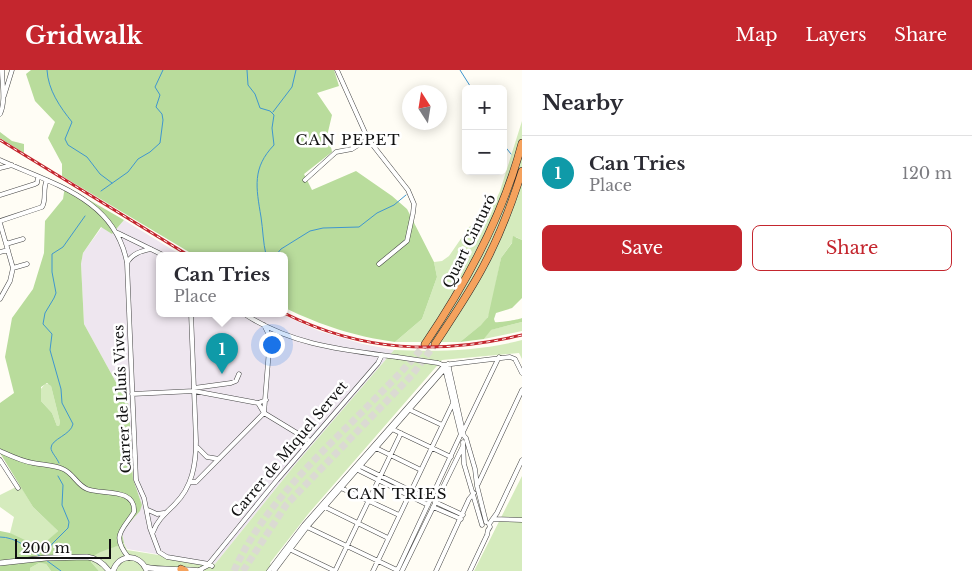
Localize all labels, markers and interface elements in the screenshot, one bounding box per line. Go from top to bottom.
text: Gridwalk [25,21,142,50]
text: Map [736,24,777,46]
text: Layers [805,24,866,46]
text: Share [894,24,947,46]
north arrow [402,85,447,130]
map controls [462,85,507,175]
button: + [462,85,507,130]
text: Nearby [542,90,623,116]
district label: CAN PEPET [296,130,400,149]
button: − [462,130,507,175]
text: Can Tries [589,152,685,175]
text: 1 [555,163,561,183]
text: 120 m [902,163,952,183]
text: Place [589,175,632,195]
street label: Quart Cinturó [438,191,500,291]
button: Save [542,225,742,271]
button: Share [752,225,952,271]
popup [156,252,288,317]
text: Can Tries [174,263,270,286]
text: Place [174,286,217,306]
street label: Carrer de Lluís Vives [109,324,135,474]
your location [259,332,285,358]
pin: 1 [206,333,238,374]
street label: Carrer de Miquel Servet [227,377,352,521]
district label: CAN TRIES [347,484,447,503]
scale bar [15,536,111,559]
text: 200 m [22,539,70,557]

